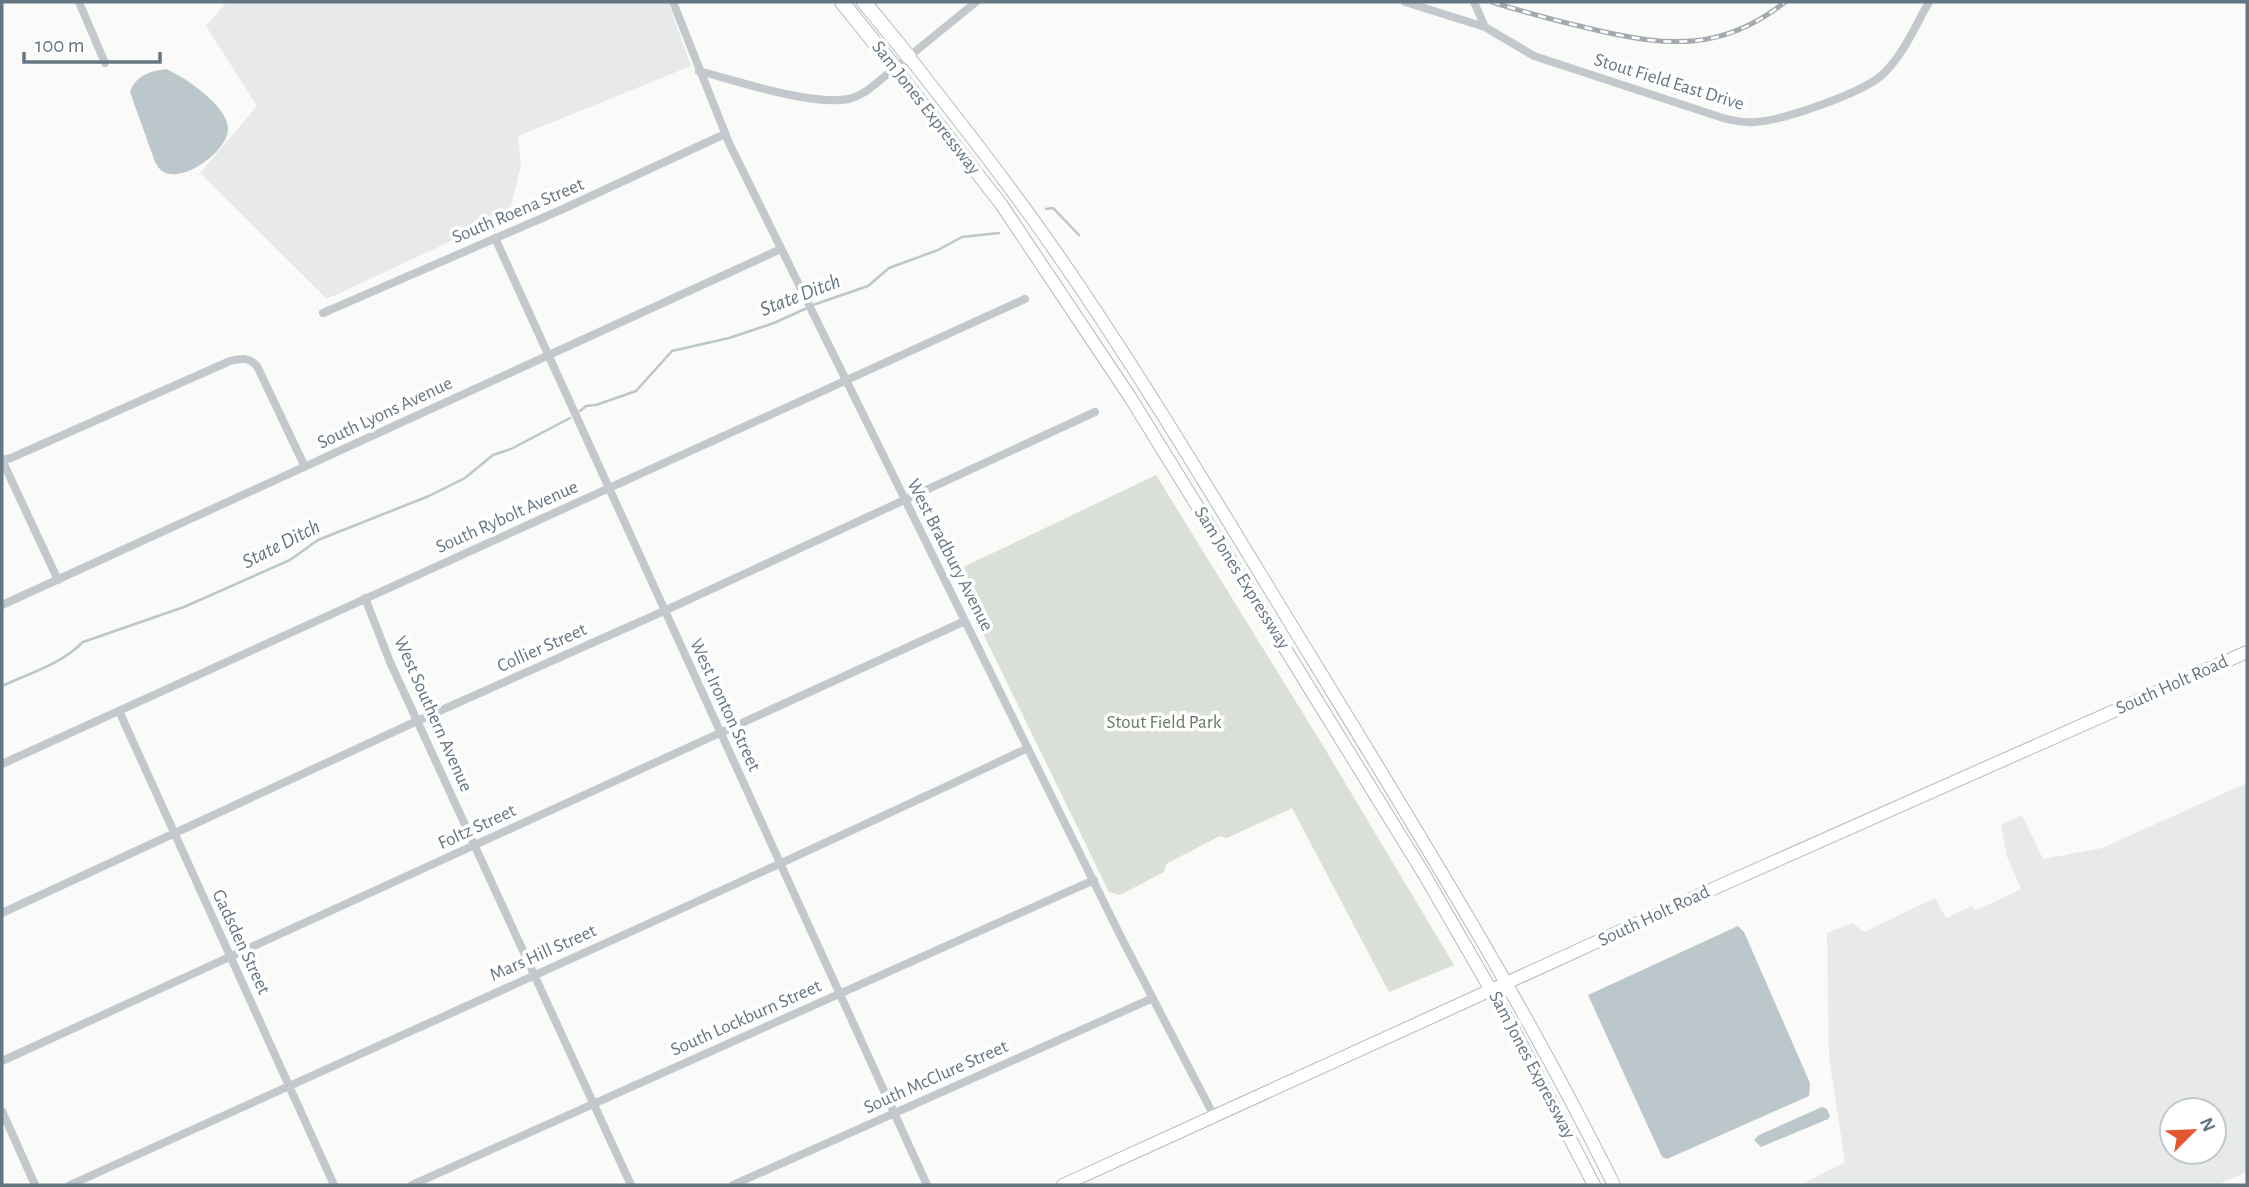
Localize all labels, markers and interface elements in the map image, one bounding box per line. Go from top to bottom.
scale bar [24,21,161,65]
text: 100 m [35,35,85,56]
street label: Sam Jones Expressway [868,38,984,178]
street label: Stout Field East Drive [1592,50,1746,114]
street label: South Roena Street [449,175,587,247]
water label: State Ditch [757,270,843,320]
street label: South Lyons Avenue [315,373,455,453]
street label: West Bradbury Avenue [903,476,997,634]
street label: South Rybolt Avenue [433,477,581,557]
street label: Sam Jones Expressway [1191,503,1293,653]
water label: State Ditch [239,516,323,572]
street label: Collier Street [494,620,590,676]
street label: West Southern Avenue [390,633,476,795]
street label: West Ironton Street [686,636,764,774]
street label: South Holt Road [2113,652,2231,718]
park label: Stout Field Park [1106,713,1222,732]
street label: Foltz Street [435,801,519,853]
street label: South Holt Road [1595,882,1713,950]
street label: Gadsden Street [208,887,274,997]
street label: Mars Hill Street [487,921,599,985]
street label: South Lockburn Street [668,976,824,1060]
street label: Sam Jones Expressway [1485,988,1579,1142]
street label: South McClure Street [861,1037,1011,1117]
north arrow [2158,1096,2228,1166]
text: N [2196,1115,2219,1135]

